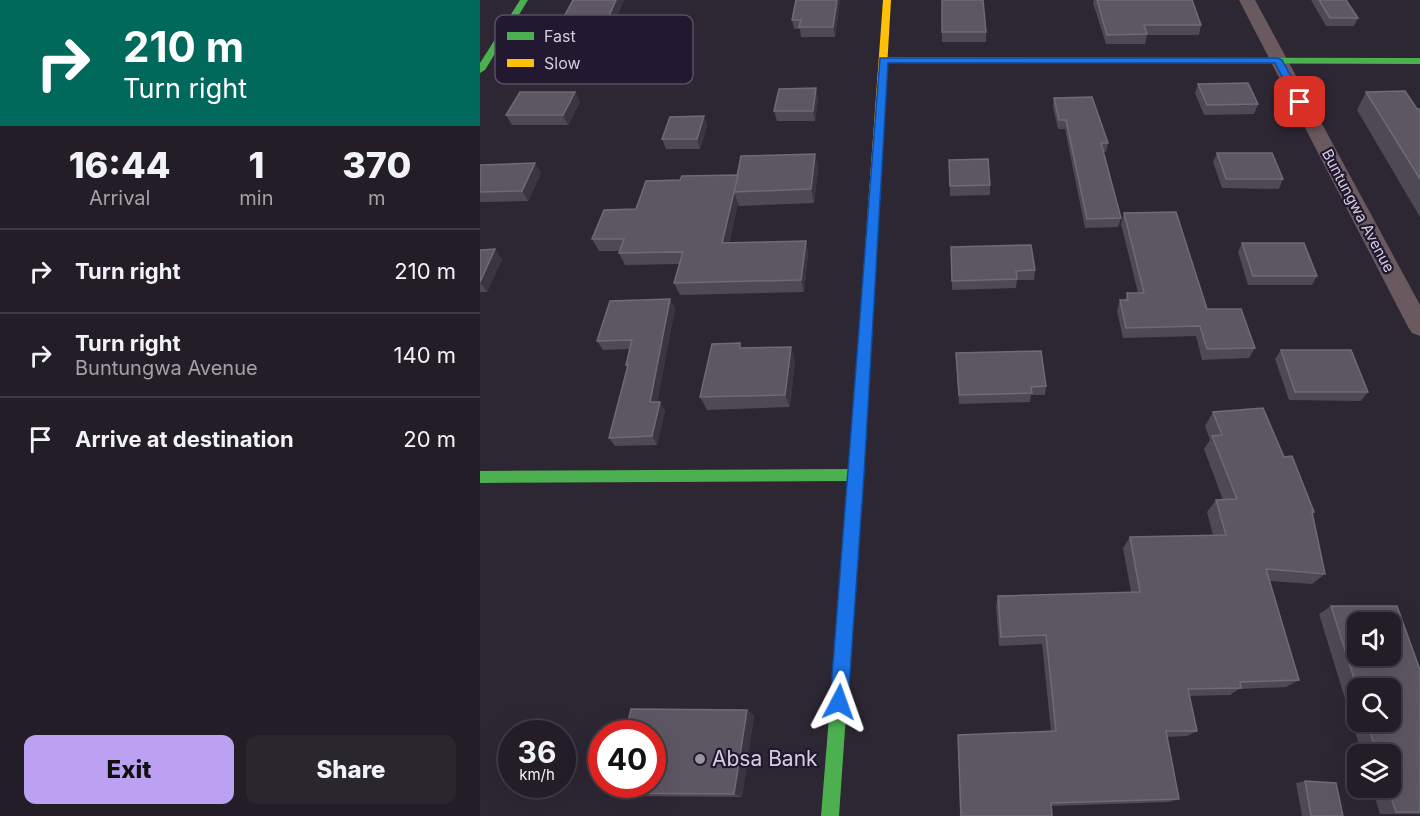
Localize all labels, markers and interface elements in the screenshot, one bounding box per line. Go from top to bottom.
legend [495,15,693,84]
text: 210 m [123,21,244,72]
icon: right [24,24,102,102]
text: Fast [544,26,576,46]
text: Slow [544,53,581,73]
text: Turn right [123,72,247,105]
pin [1274,76,1325,127]
icon: arrive [1283,85,1316,118]
text: 16:44 [69,143,171,187]
text: 1 [248,143,264,187]
text: 370 [342,143,411,187]
street label: Buntungwa Avenue [1318,146,1399,276]
text: Arrival [89,186,150,210]
text: min [239,186,273,210]
text: m [368,186,385,210]
icon: right [24,255,57,288]
text: Turn right [75,258,181,284]
text: 210 m [394,258,456,284]
text: Turn right [75,330,181,356]
icon: right [24,339,57,372]
text: 140 m [394,342,456,368]
text: Buntungwa Avenue [75,356,258,380]
icon: arrive [24,423,57,456]
text: Arrive at destination [75,426,294,452]
text: 20 m [403,426,456,452]
map controls [1347,612,1401,798]
button: sound [1347,612,1401,666]
position arrow [807,670,871,734]
button: search [1347,678,1401,732]
speed limit sign: 40 [588,720,666,798]
text: 36 [518,734,556,770]
button: Exit [24,735,234,804]
button: Share [246,735,456,804]
button: layers [1347,744,1401,798]
place label: Absa Bank [712,746,818,771]
marker: Absa Bank [693,752,707,766]
text: km/h [519,765,555,784]

